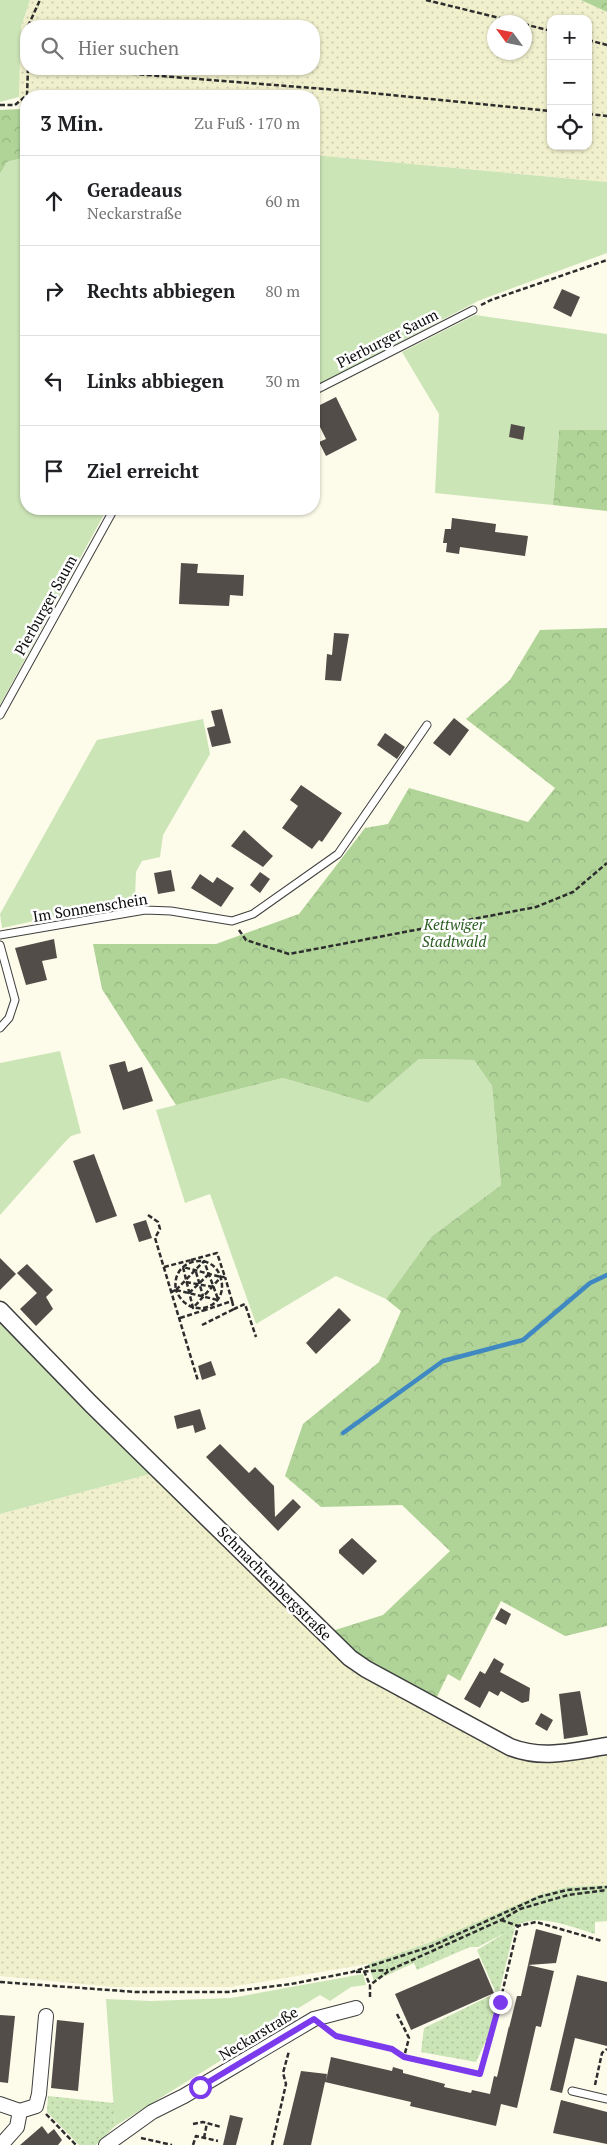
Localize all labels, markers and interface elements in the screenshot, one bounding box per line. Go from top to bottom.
north arrow [487,15,532,60]
map controls [547,15,592,150]
button: + [547,15,592,60]
search box [20,20,320,75]
icon: search [38,34,66,62]
text: Hier suchen [78,35,179,60]
button: − [547,60,592,105]
button: locate [547,105,592,150]
text: 3 Min. [40,109,104,137]
text: Zu Fuß · 170 m [194,112,300,134]
text: Geradeaus [87,177,182,202]
icon: ahead [40,187,68,215]
text: 60 m [265,190,300,212]
text: Neckarstraße [87,202,182,224]
icon: right [40,277,68,305]
text: Rechts abbiegen [87,278,235,303]
text: 80 m [265,280,300,302]
street label: Pierburger Saum [333,304,441,372]
icon: left [40,367,68,395]
text: Links abbiegen [87,368,224,393]
text: 30 m [265,370,300,392]
icon: arrive [40,457,68,485]
text: Ziel erreicht [87,458,199,483]
street label: Pierburger Saum [9,551,81,659]
street label: Im Sonnenschein [31,888,149,926]
park label: Kettwiger Stadtwald [422,914,487,951]
street label: Schmachtenbergstraße [213,1521,337,1645]
route end [489,1991,512,2014]
street label: Neckarstraße [215,2001,301,2065]
route start [189,2076,212,2099]

